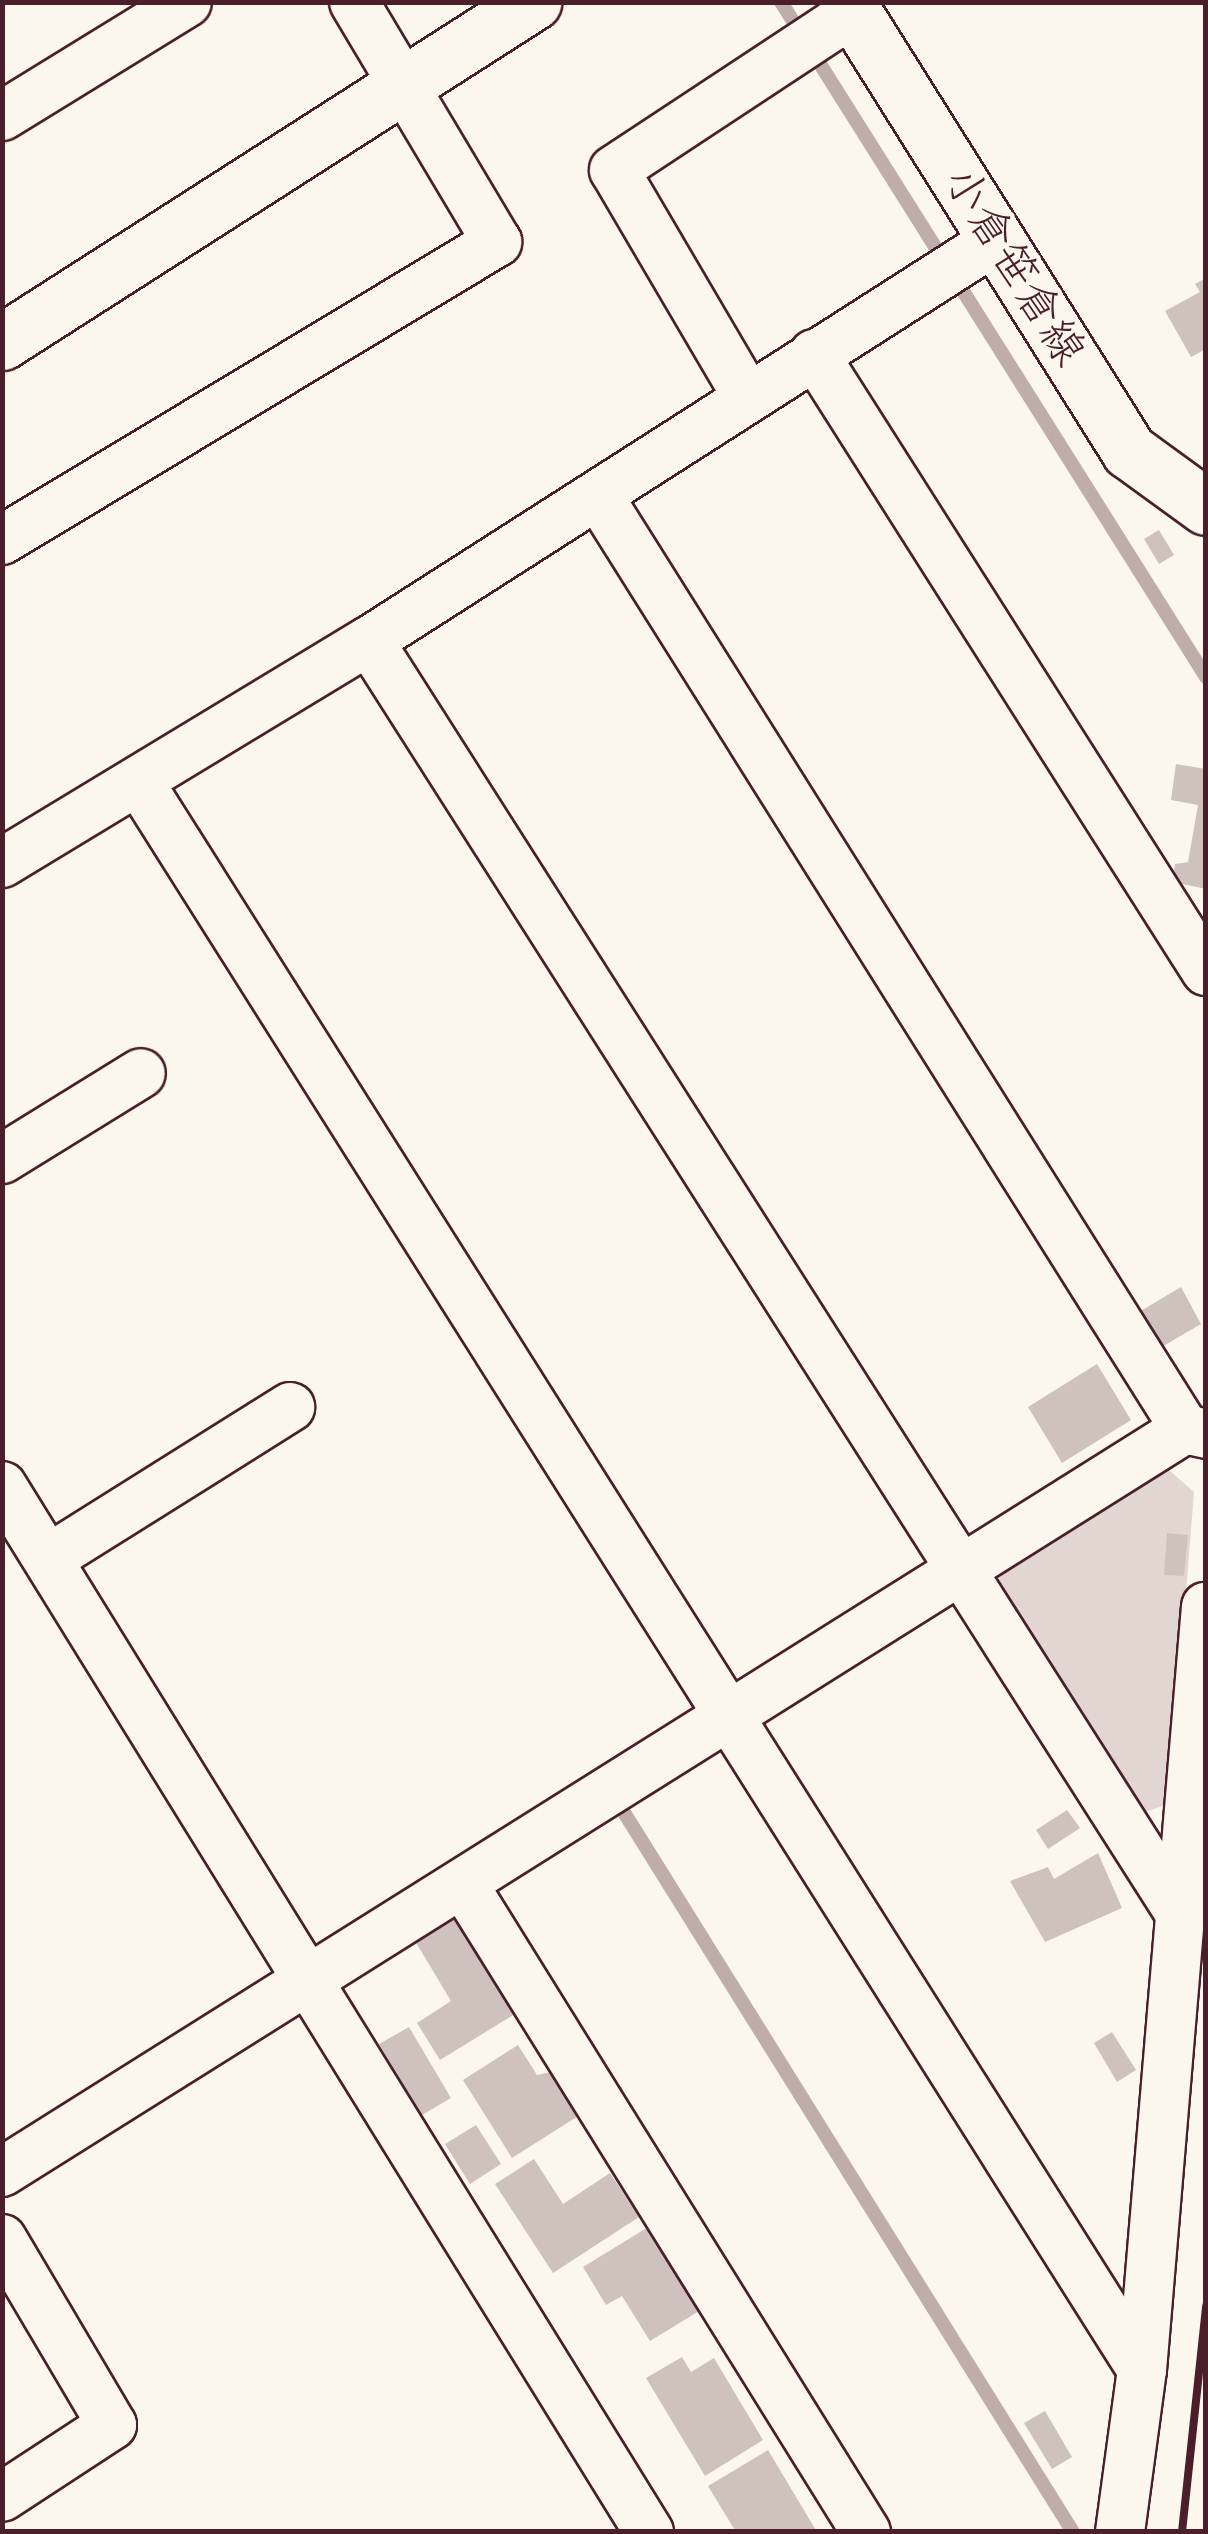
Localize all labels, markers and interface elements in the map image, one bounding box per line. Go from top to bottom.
street label: 小倉笹倉線 [928,158,1094,378]

